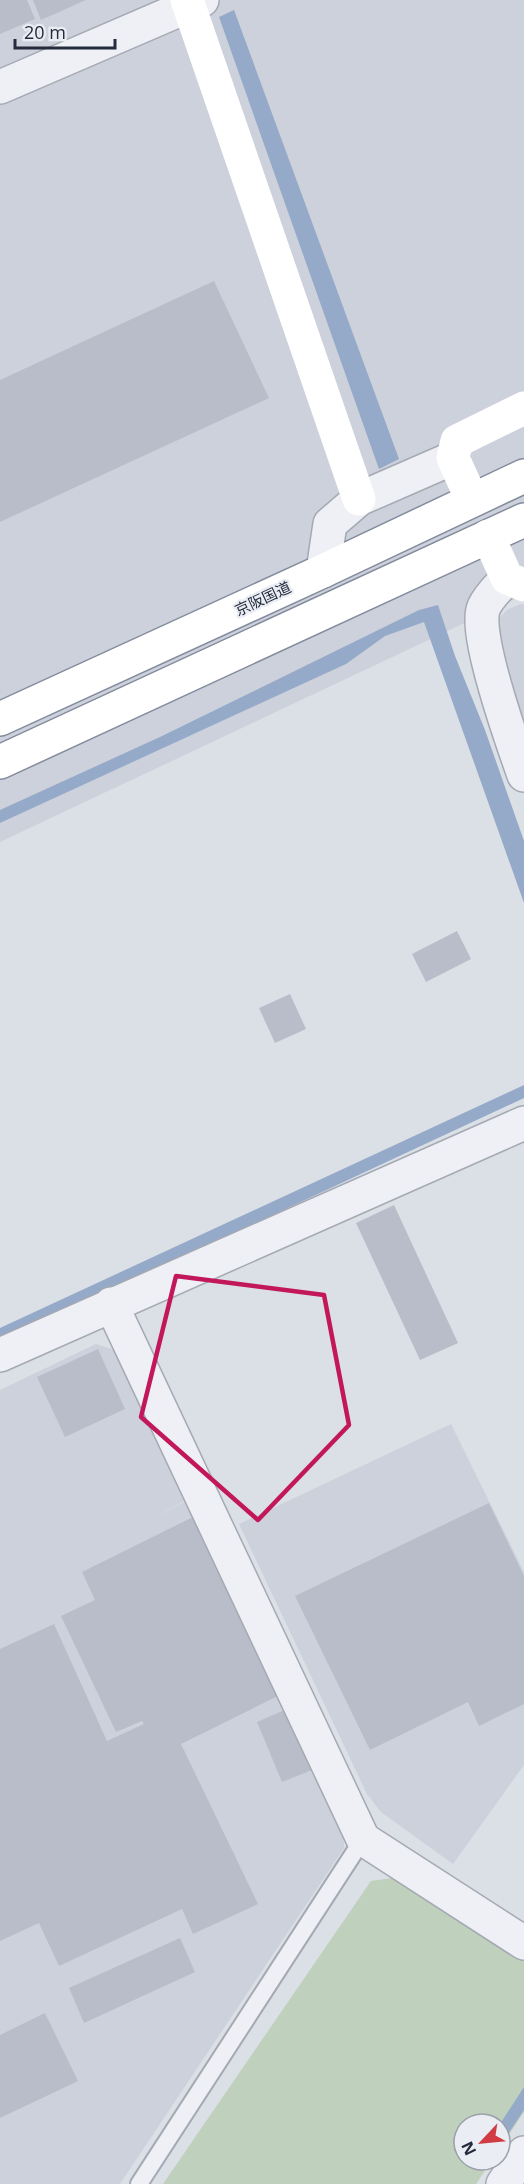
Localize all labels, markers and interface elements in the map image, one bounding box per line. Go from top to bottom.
scale bar [15,12,116,50]
text: 20 m [24,20,66,44]
street label: 京阪国道 [231,576,294,620]
north arrow [452,2112,512,2172]
text: N [456,2138,481,2159]

